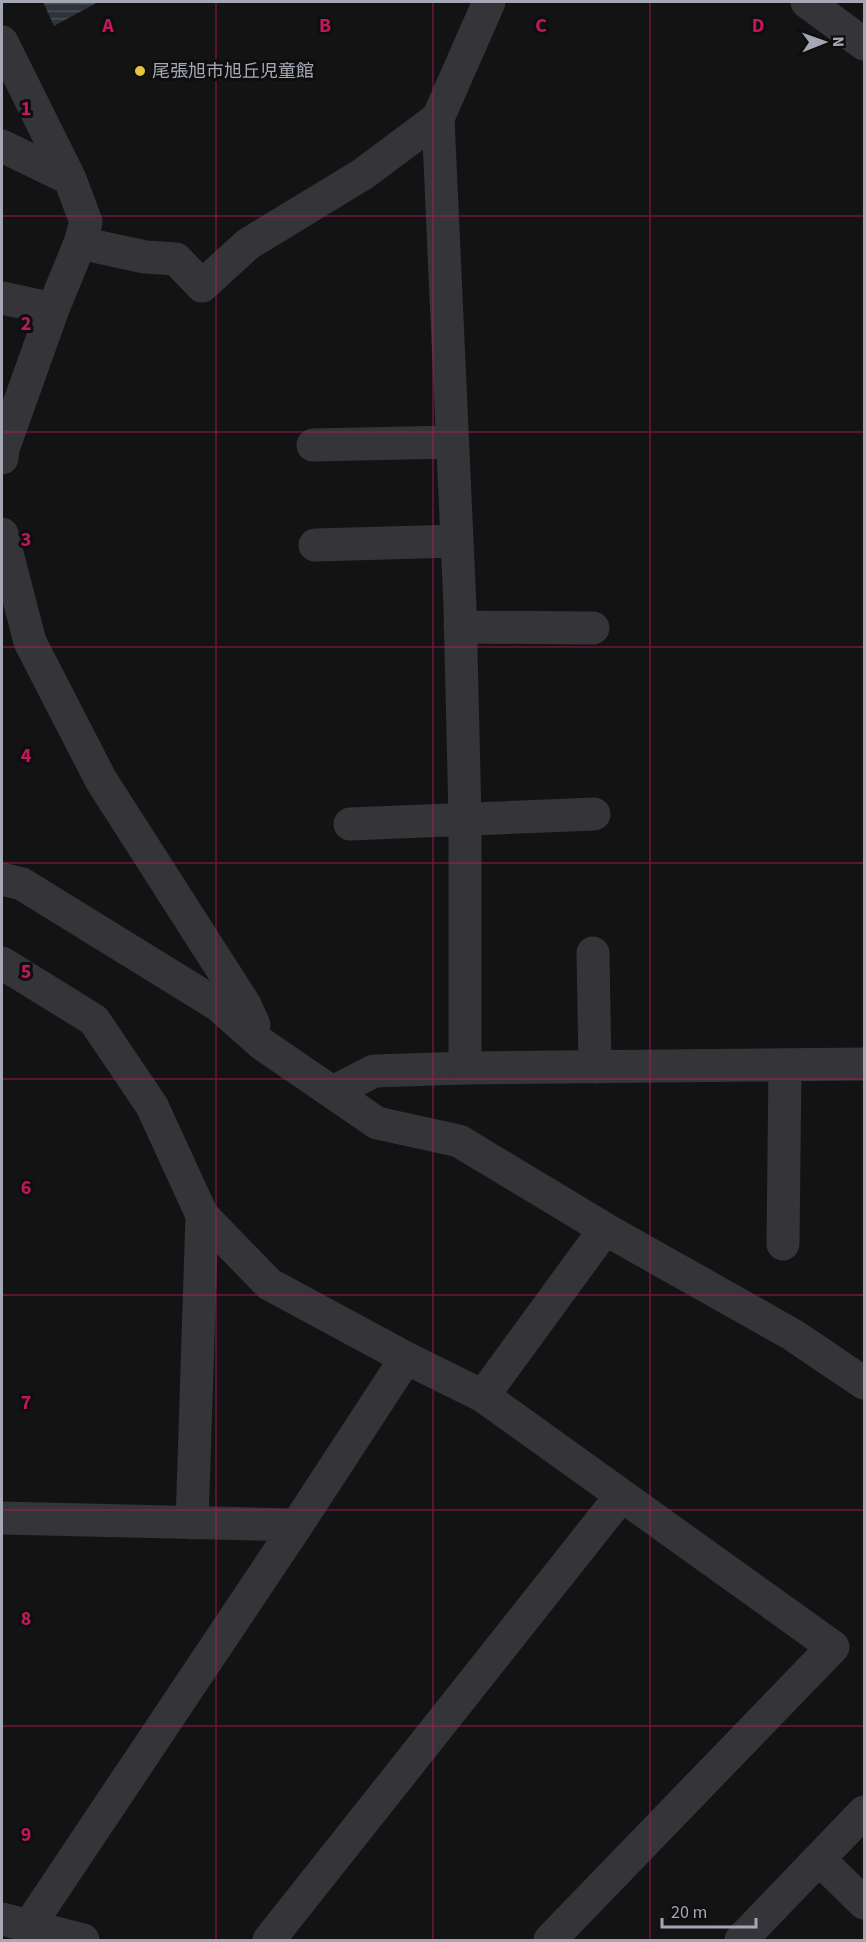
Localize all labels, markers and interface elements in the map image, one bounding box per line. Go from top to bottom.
text: A [101,12,114,40]
text: B [319,12,331,40]
text: C [535,12,547,40]
text: D [752,12,764,40]
north arrow [794,12,854,72]
text: N [827,36,849,47]
place label: 尾張旭市旭丘児童館 [152,59,314,84]
marker: 尾張旭市旭丘児童館 [133,64,147,78]
text: 1 [21,95,31,123]
text: 2 [21,310,31,338]
text: 3 [21,526,31,554]
text: 4 [21,742,32,770]
text: 5 [21,958,31,986]
text: 6 [21,1174,31,1202]
text: 7 [21,1389,31,1417]
text: 8 [21,1605,31,1633]
text: 9 [21,1821,31,1849]
scale bar [662,1891,756,1929]
text: 20 m [671,1900,707,1925]

